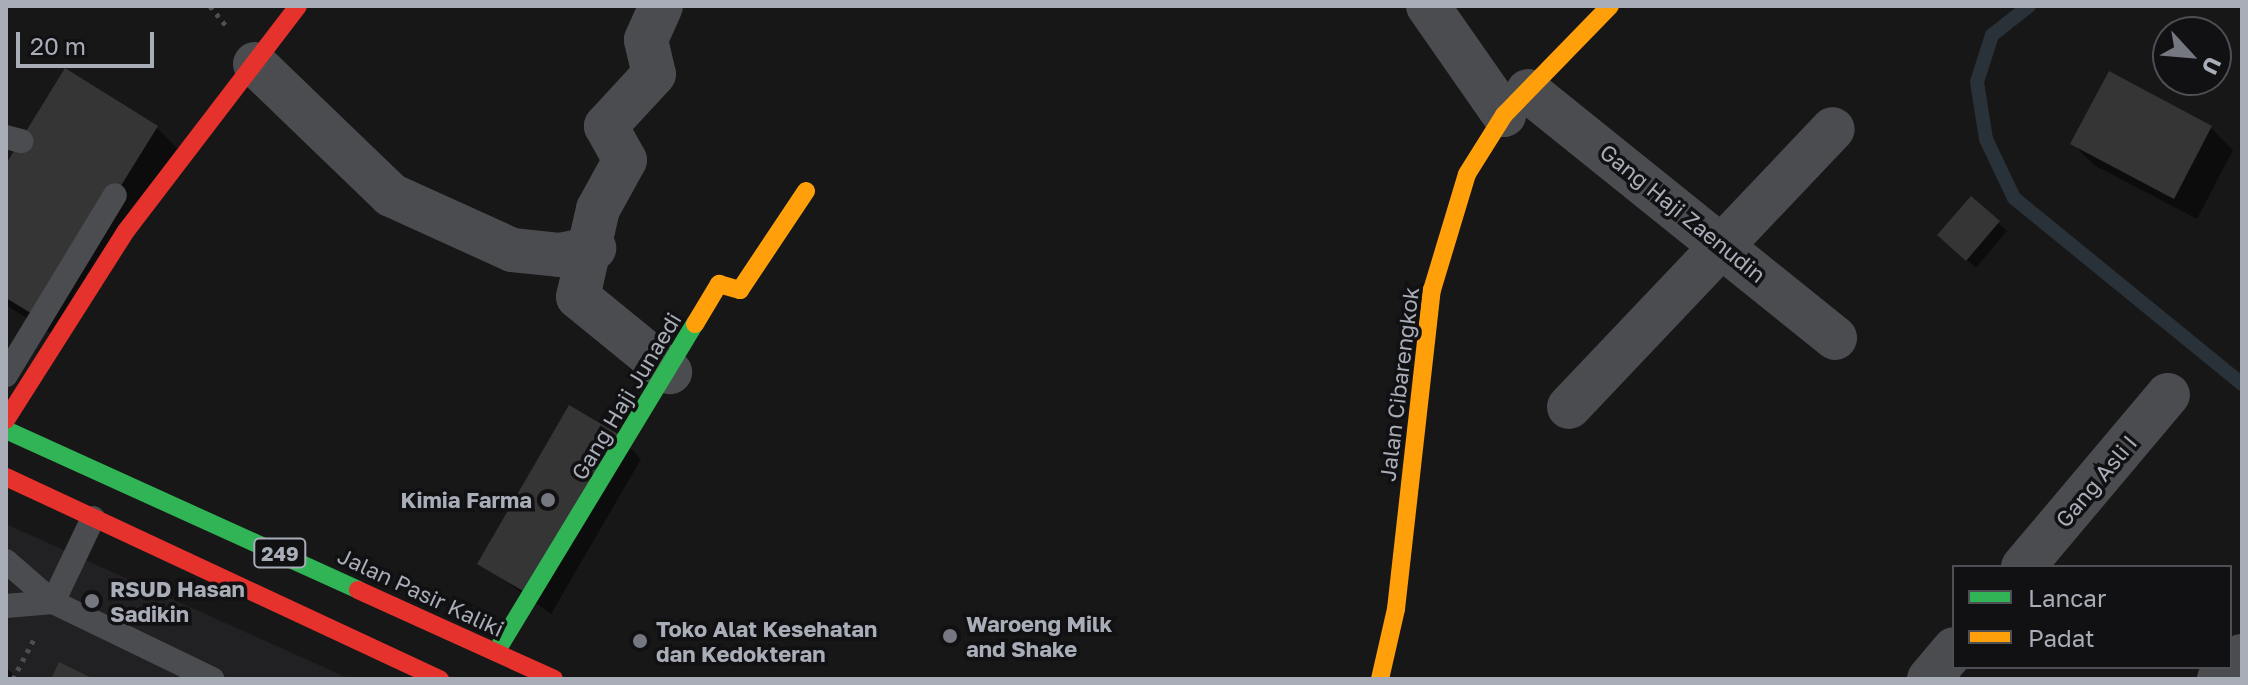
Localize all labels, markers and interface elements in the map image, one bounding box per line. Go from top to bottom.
scale bar [20,16,158,66]
north arrow [2152,16,2232,96]
text: 20 m [30,31,86,60]
text: U [2197,53,2228,79]
street label: Gang Haji Zaenudin [1595,138,1771,288]
street label: Jalan Cibarengkok [1374,285,1424,483]
street label: Gang Haji Junaedi [566,308,686,484]
street label: Gang Asli I [2050,430,2142,532]
place label: Kimia Farma [400,487,532,513]
marker: Kimia Farma [539,491,557,509]
road number: 249 [252,537,308,569]
street label: Jalan Pasir Kaliki [334,542,508,642]
legend [1952,565,2232,669]
place label: RSUD Hasan Sadikin [110,575,245,626]
text: Lancar [2028,583,2106,612]
marker: RSUD Hasan Sadikin [81,590,103,612]
place label: Waroeng Milk and Shake [966,610,1112,662]
place label: Toko Alat Kesehatan dan Kedokteran [656,615,877,666]
text: Padat [2028,623,2095,652]
marker: Waroeng Milk and Shake [941,627,959,645]
marker: Toko Alat Kesehatan dan Kedokteran [631,632,649,650]

